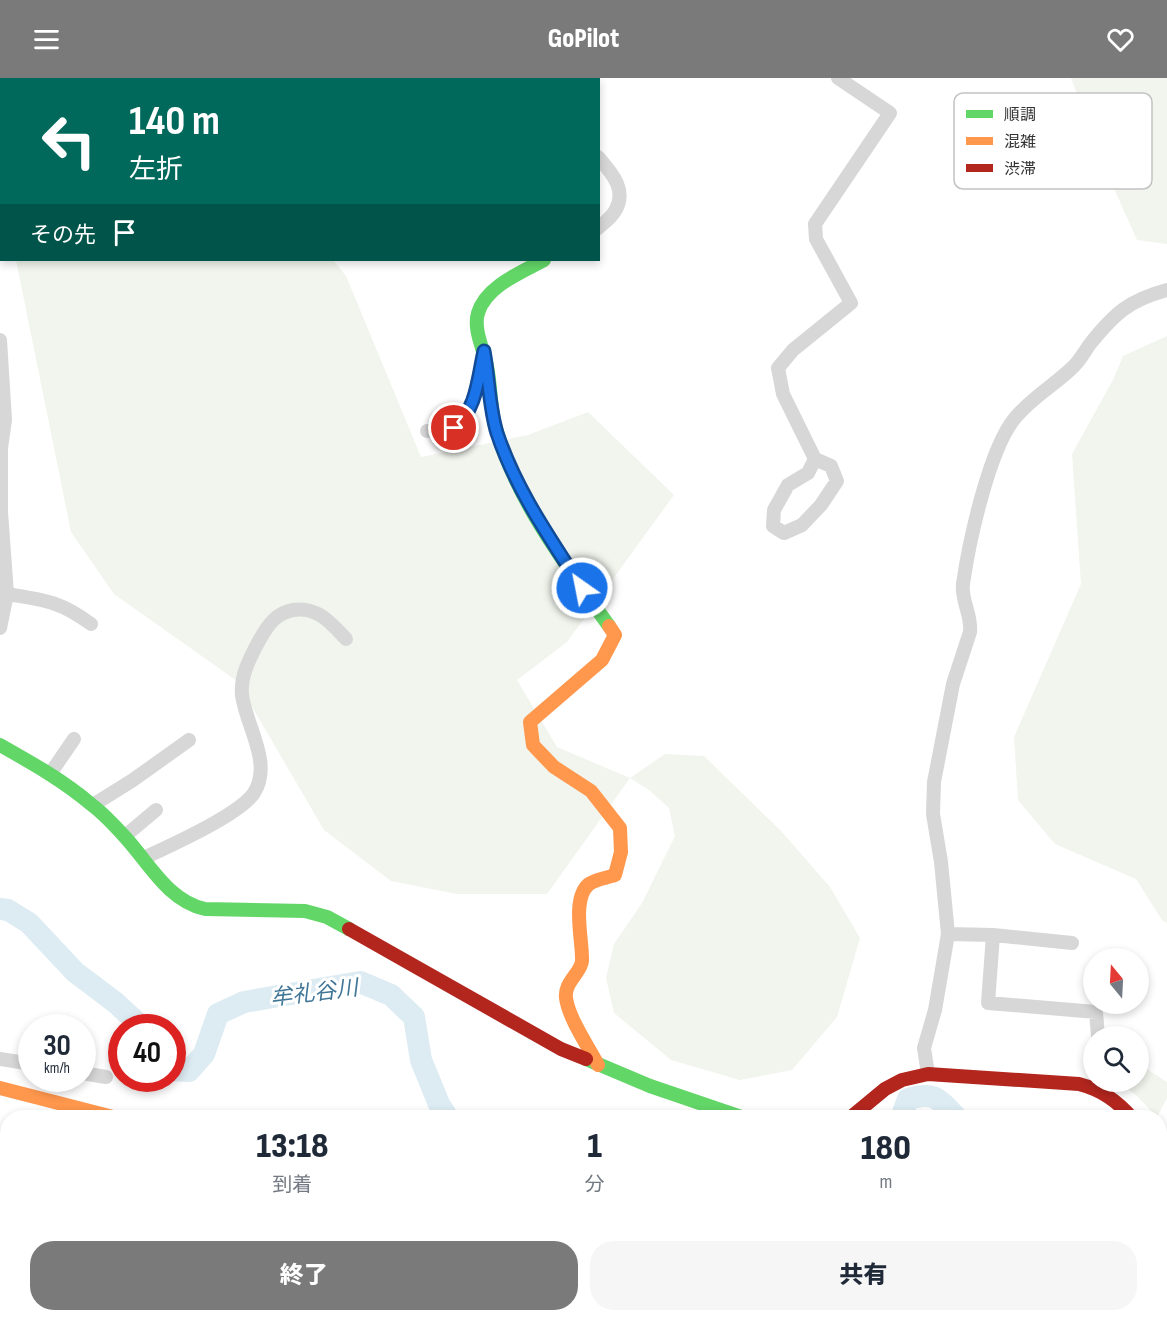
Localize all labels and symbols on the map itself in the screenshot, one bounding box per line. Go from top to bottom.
legend [954,93,1152,189]
text: 順調 [1004,106,1036,125]
text: 混雑 [1004,133,1036,152]
text: 渋滞 [1004,160,1036,179]
pin [428,402,479,453]
position arrow [550,556,614,620]
north arrow [1083,948,1149,1014]
water label: 牟礼谷川 [269,974,361,1012]
speed limit sign: 40 [108,1014,186,1092]

